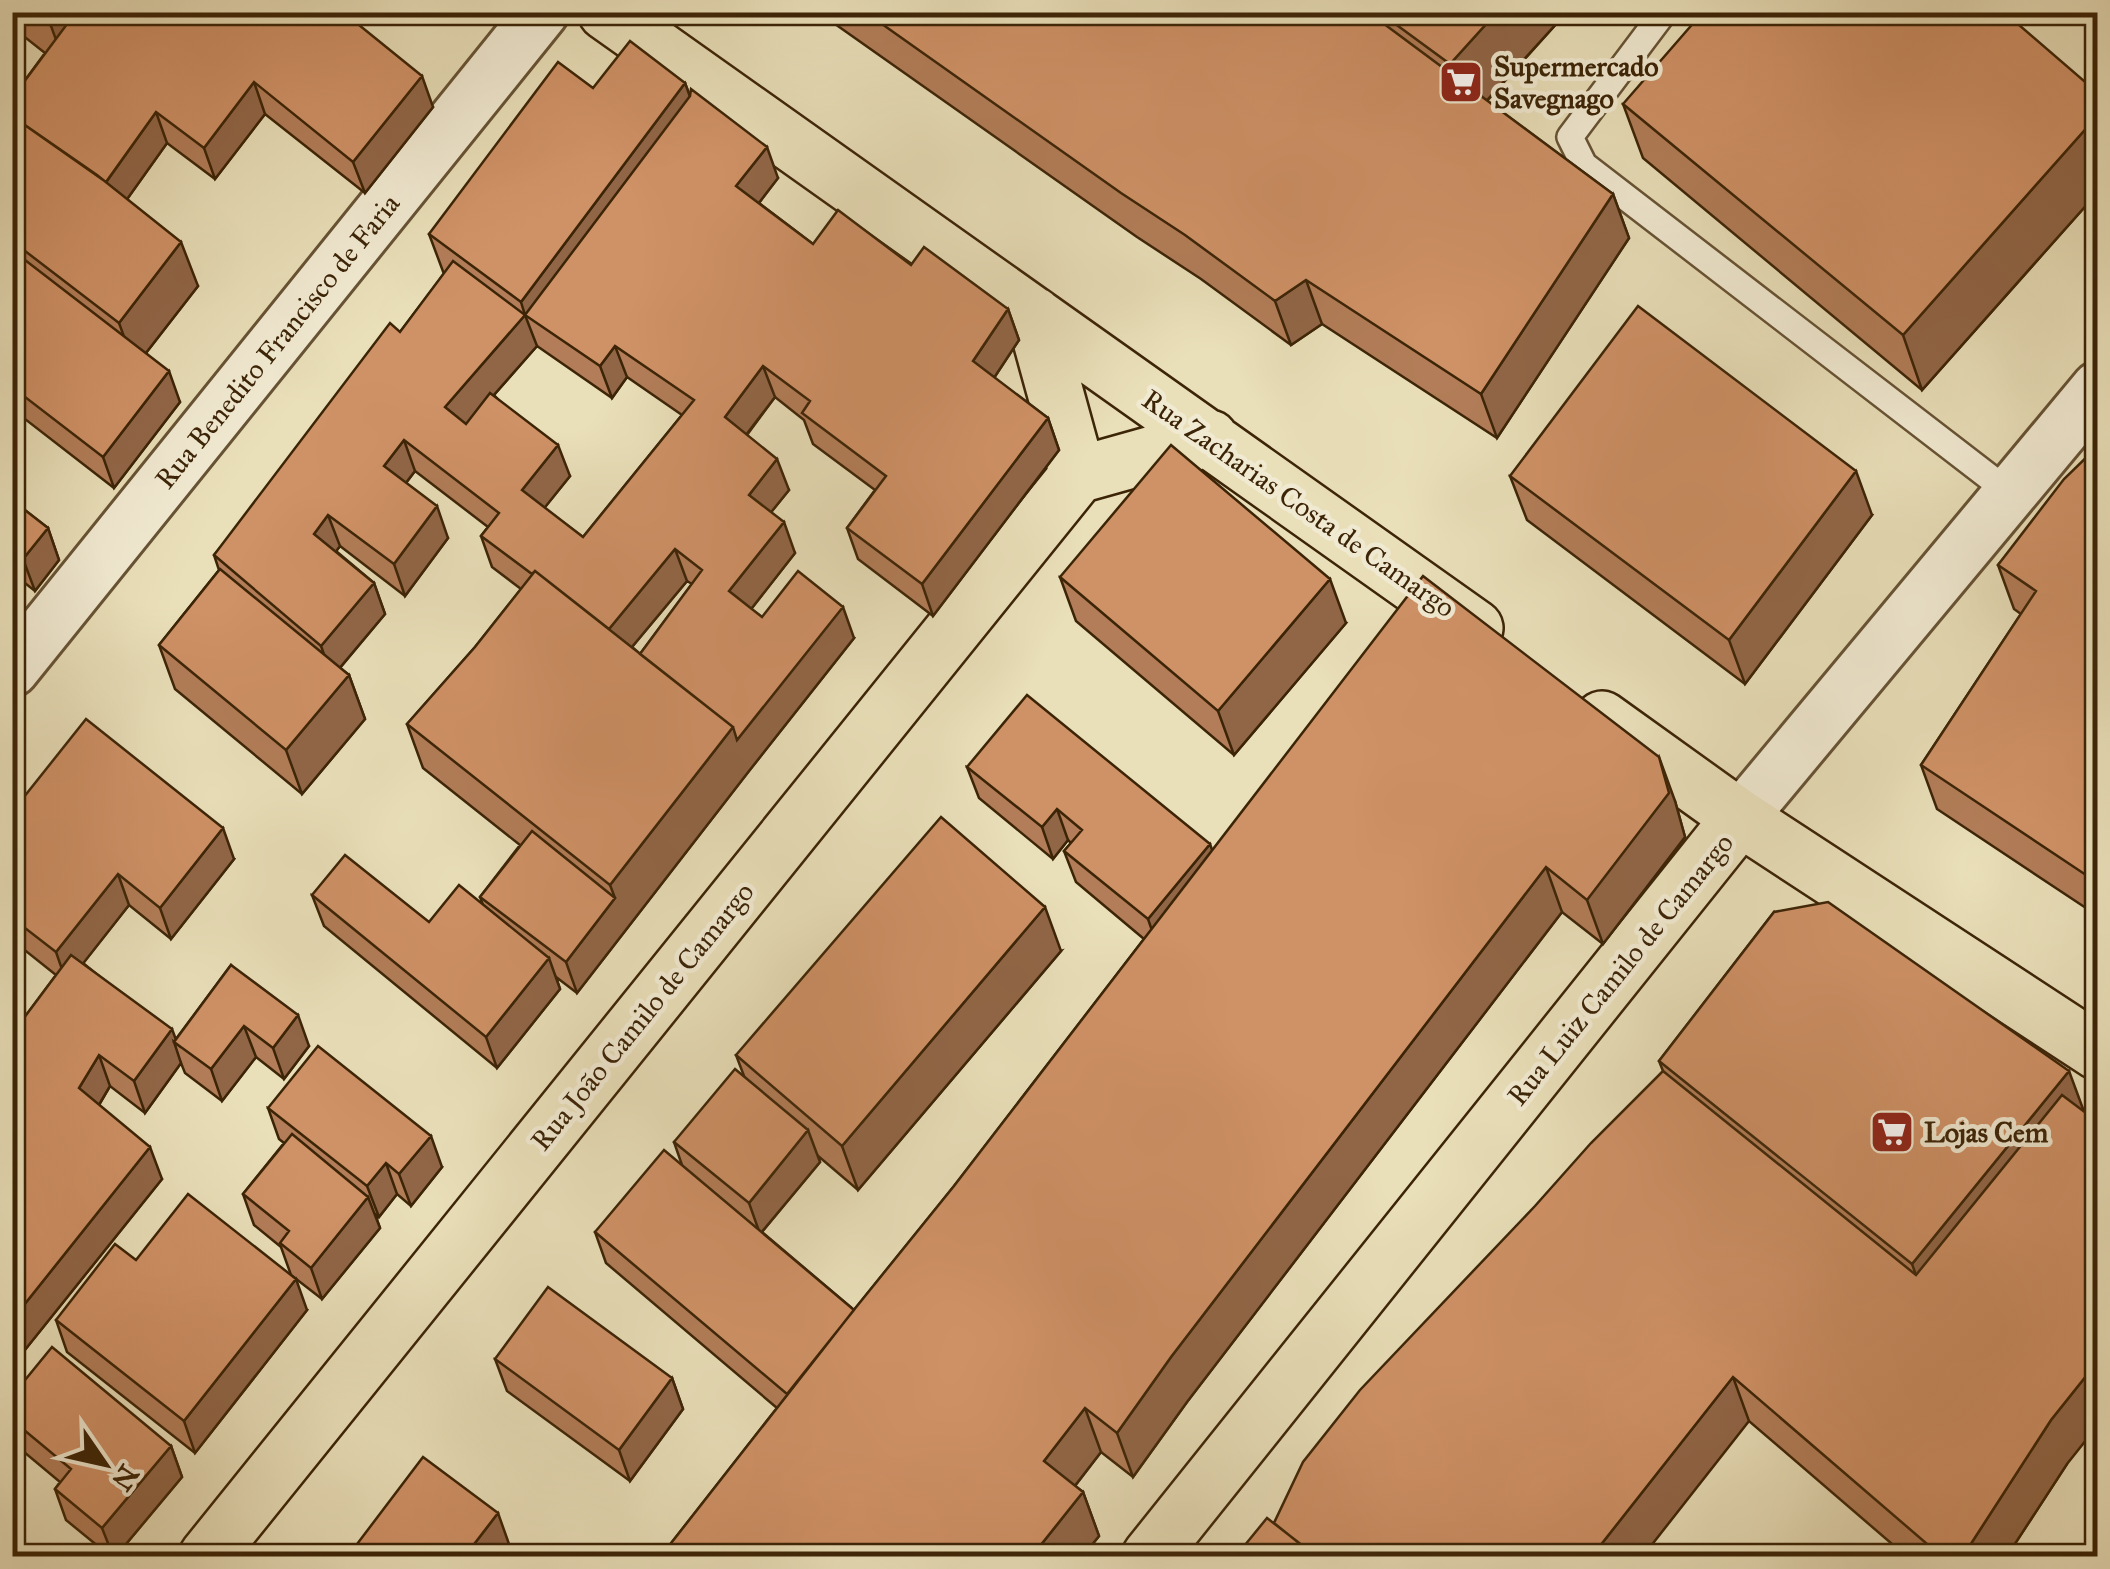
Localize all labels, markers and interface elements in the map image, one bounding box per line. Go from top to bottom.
place label: Supermercado Savegnago [1494,49,1659,116]
supermarket icon: Supermercado Savegnago [1438,59,1484,105]
street label: Rua Benedito Francisco de Faria [148,187,407,496]
street label: Rua Zacharias Costa de Camargo [1135,382,1462,625]
street label: Rua Luiz Camilo de Camargo [1500,826,1741,1113]
street label: Rua João Camilo de Camargo [523,875,762,1158]
supermarket icon: Lojas Cem [1869,1109,1915,1155]
place label: Lojas Cem [1924,1115,2049,1150]
north arrow [55,1414,155,1514]
text: N [104,1458,146,1498]

